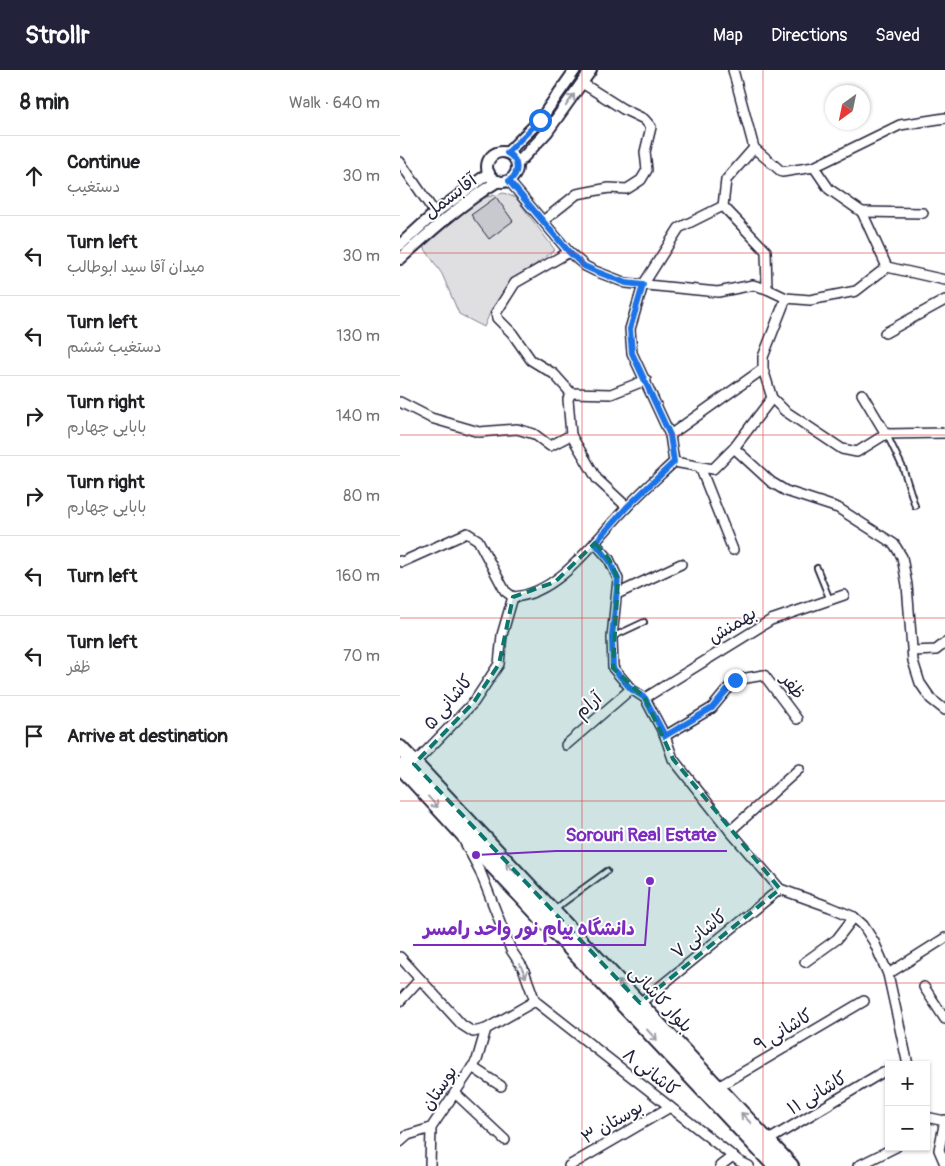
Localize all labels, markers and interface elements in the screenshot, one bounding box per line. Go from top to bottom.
text: Strollr [25,21,90,50]
text: Map [713,24,743,47]
text: Directions [771,24,847,47]
text: Saved [875,24,920,47]
north arrow [825,85,870,130]
text: 8 min [20,89,69,116]
text: Walk · 640 m [289,93,380,113]
one-way arrow [565,93,575,107]
route start [529,109,552,132]
text: Continue [67,150,140,174]
icon: ahead [20,162,48,190]
text: 30 m [342,166,380,186]
street label: آقابسمل [419,168,483,224]
text: دستغیب [67,177,120,197]
text: Turn left [67,230,137,254]
icon: left [20,242,48,270]
text: 30 m [342,246,380,266]
text: میدان آقا سید ابوطالب [67,257,205,277]
text: Turn left [67,310,137,334]
icon: left [20,322,48,350]
text: 130 m [336,326,380,346]
text: دستغیب ششم [67,337,162,357]
text: Turn right [67,390,145,414]
icon: right [20,402,48,430]
text: 140 m [336,406,380,426]
text: بابایی چهارم [67,417,147,437]
text: Turn right [67,470,145,494]
icon: right [20,482,48,510]
text: 80 m [343,486,380,506]
text: بابایی چهارم [67,497,147,517]
icon: left [20,562,48,590]
text: Turn left [67,564,137,588]
text: 160 m [336,566,380,586]
street label: بهمنش [704,602,761,649]
text: Turn left [67,630,137,654]
icon: left [20,642,48,670]
text: 70 m [343,646,380,666]
text: ظفر [67,657,91,677]
street label: ظفر [774,667,810,704]
route end [724,669,747,692]
street label: کاشانی ۵ [418,670,478,735]
street label: آرام [570,686,609,725]
icon: arrive [20,722,48,750]
text: Arrive at destination [67,724,228,748]
one-way arrow [427,795,439,808]
callout: Sorouri Real Estate [556,817,727,851]
text: Sorouri Real Estate [566,823,717,847]
one-way arrow [506,862,518,875]
street label: کاشانی ۷ [666,905,732,964]
callout: دانشگاه پیام نور واحد رامسر [413,911,645,945]
text: دانشگاه پیام نور واحد رامسر [421,917,635,943]
street label: بلوار کاشانی [624,961,698,1038]
one-way arrow [519,963,529,978]
one-way arrow [617,980,629,992]
street label: کاشانی ۹ [750,1004,817,1057]
one-way arrow [646,1028,658,1041]
street label: کاشانی ۸ [618,1043,684,1102]
street label: بوستان [416,1061,463,1115]
map controls [885,1061,930,1151]
button: + [885,1061,930,1106]
street label: کاشانی ۱۱ [783,1066,852,1120]
street label: بوستان ۳ [577,1096,647,1149]
button: − [885,1106,930,1151]
one-way arrow [740,1111,752,1124]

